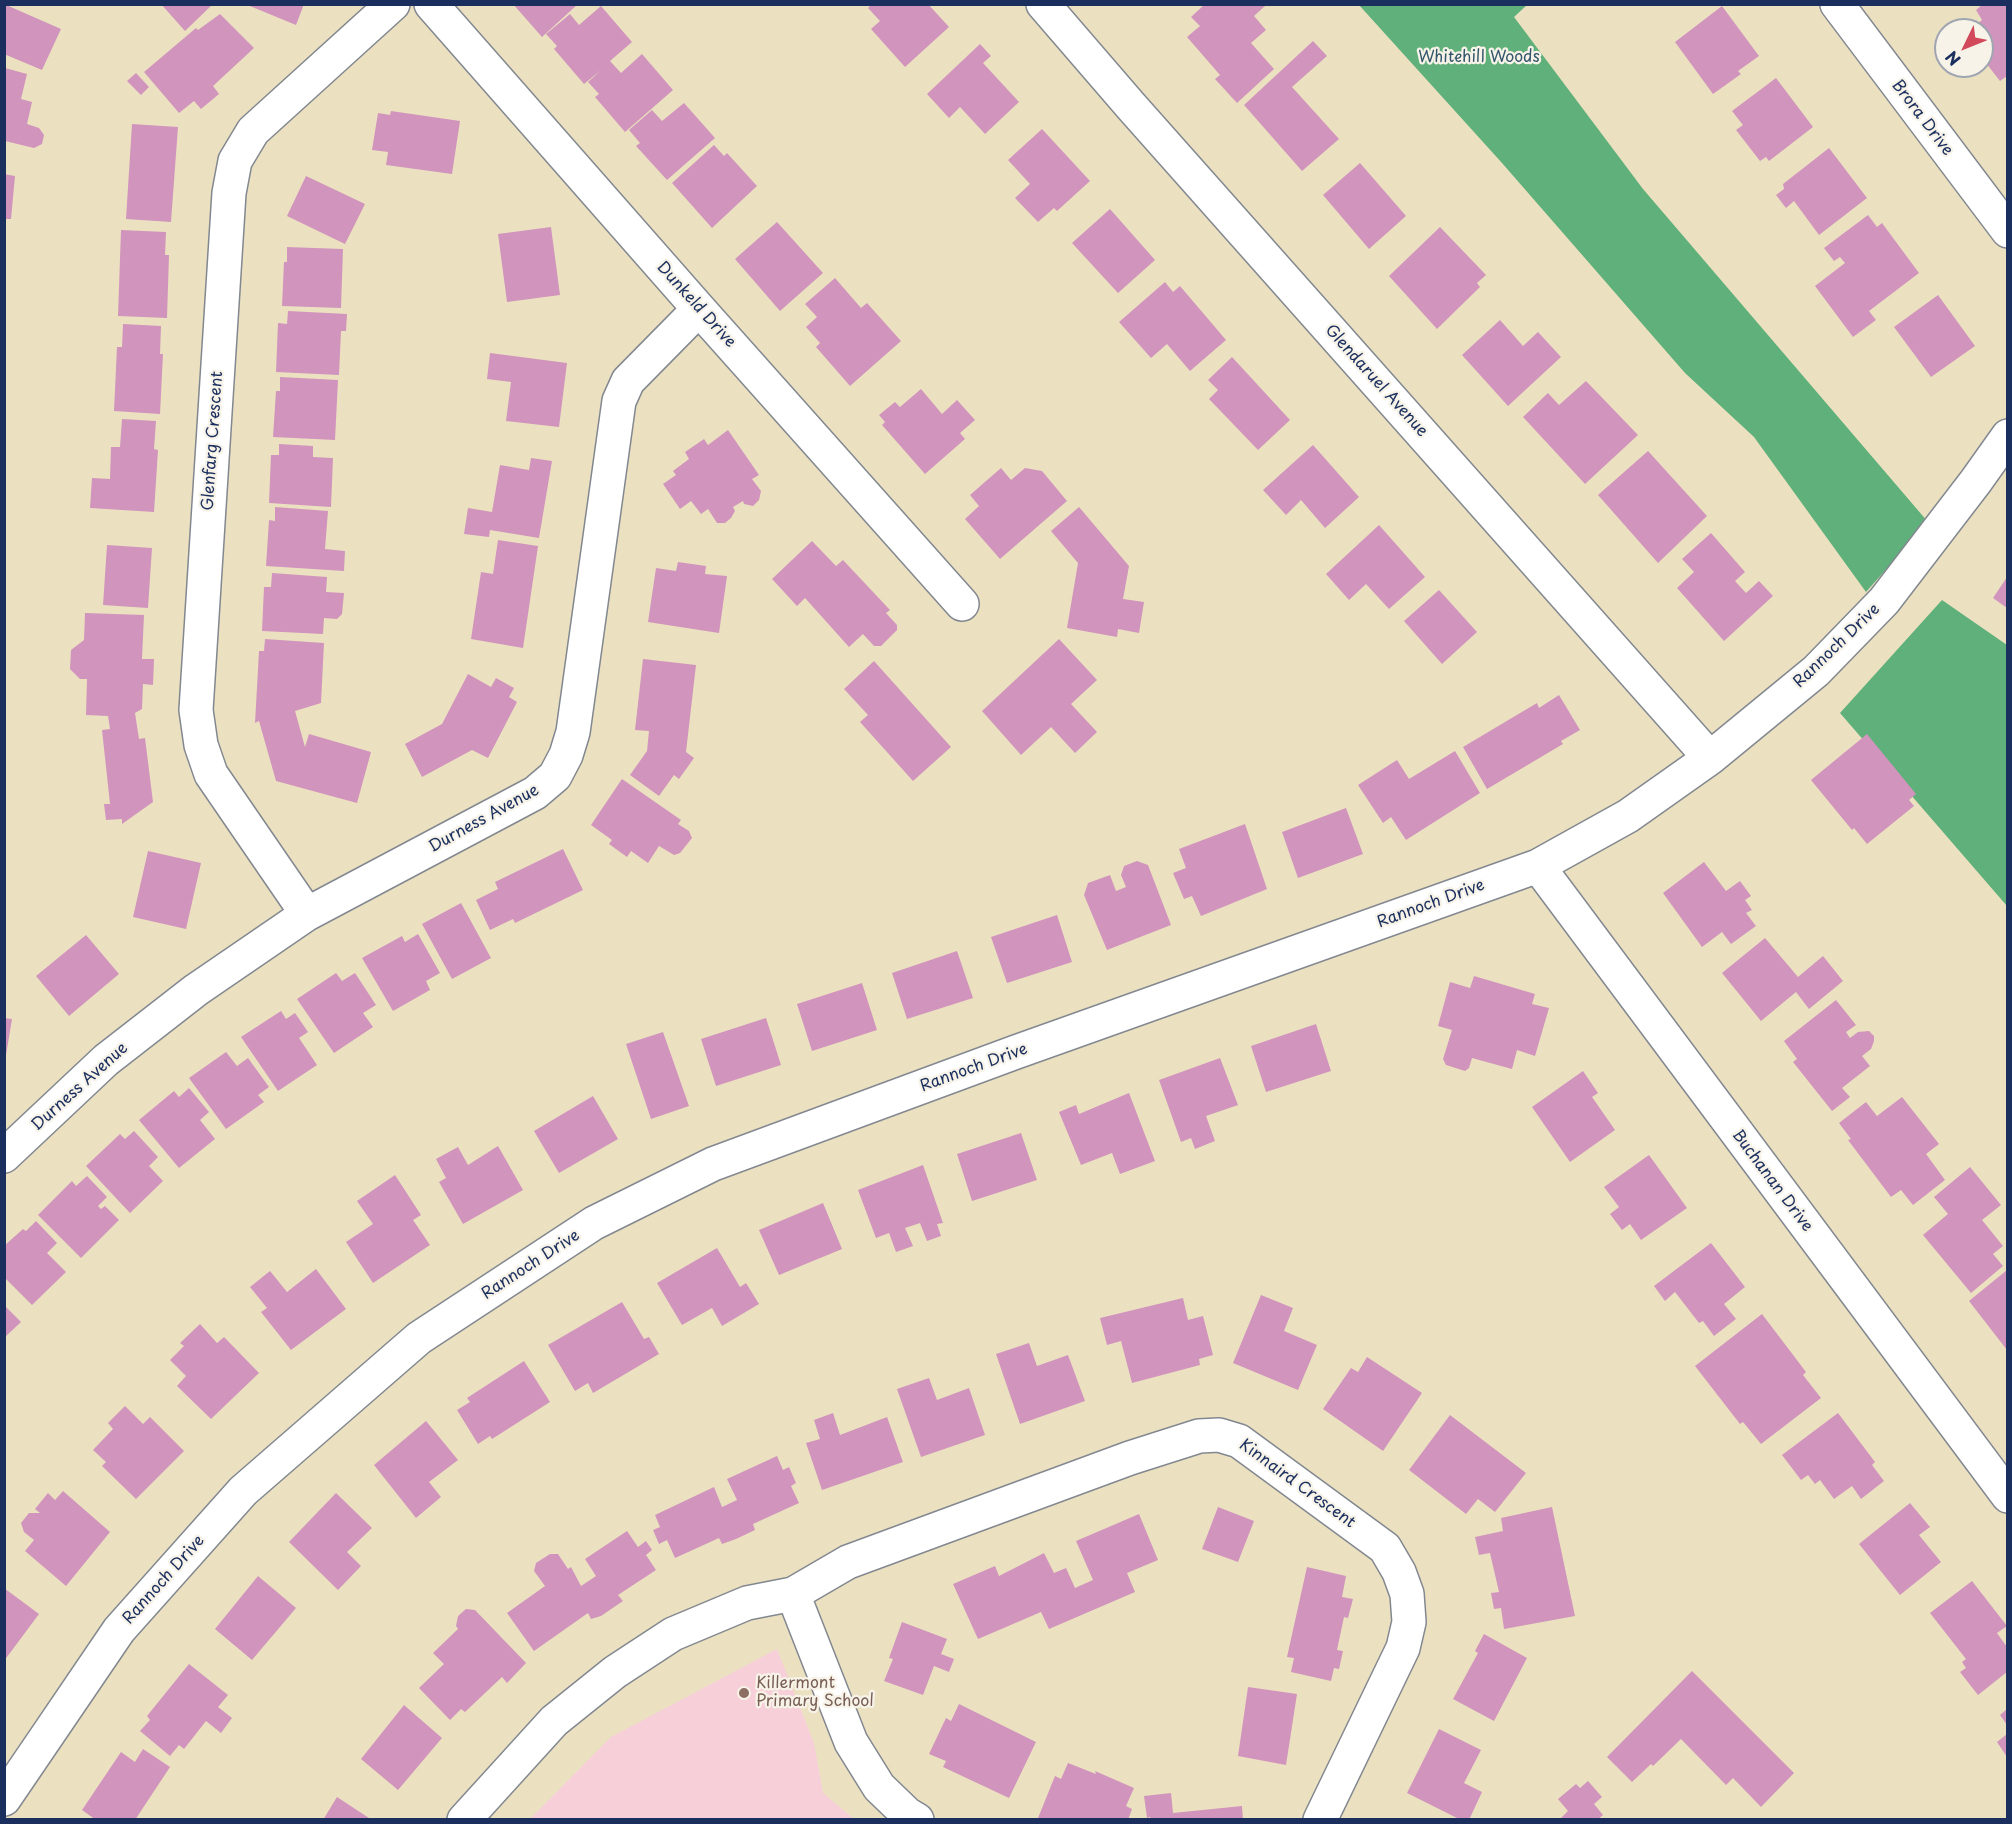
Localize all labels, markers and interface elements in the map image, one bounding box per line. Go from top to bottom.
north arrow [1934,18,1994,78]
text: N [1939,46,1965,72]
park label: Whitehill Woods [1418,48,1540,68]
street label: Brora Drive [1887,76,1957,160]
street label: Dunkeld Drive [652,258,740,352]
street label: Glendaruel Avenue [1321,321,1431,441]
street label: Glenfarg Crescent [199,371,227,511]
street label: Rannoch Drive [1790,600,1884,692]
street label: Durness Avenue [426,781,542,857]
street label: Rannoch Drive [1375,876,1487,932]
street label: Durness Avenue [28,1039,132,1135]
street label: Rannoch Drive [918,1040,1030,1096]
street label: Buchanan Drive [1727,1126,1817,1236]
street label: Rannoch Drive [478,1226,584,1304]
street label: Kinnaird Crescent [1235,1436,1359,1532]
street label: Rannoch Drive [119,1532,209,1628]
place label: Killermont Primary School [756,1674,874,1712]
marker: Killermont Primary School [737,1686,751,1700]

